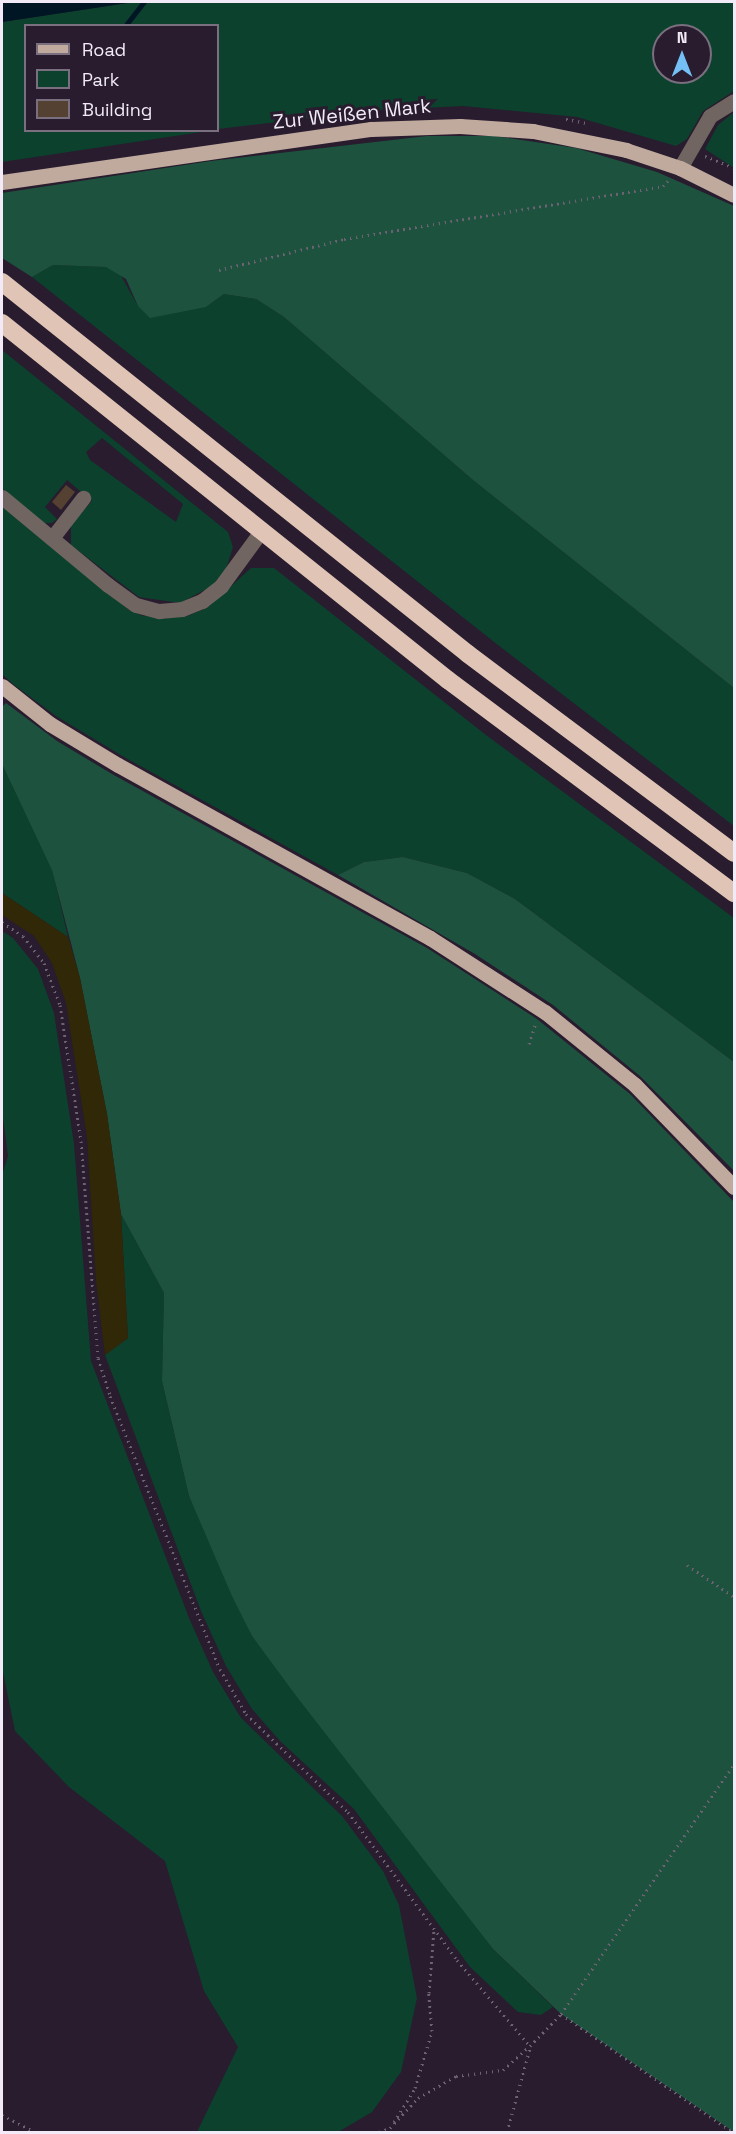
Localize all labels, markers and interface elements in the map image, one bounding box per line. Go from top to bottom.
legend [24,24,219,132]
north arrow [652,24,712,84]
text: N [677,27,687,48]
text: Road [82,38,126,61]
text: Park [82,68,119,91]
street label: Zur Weißen Mark [272,94,432,134]
text: Building [82,98,152,121]

